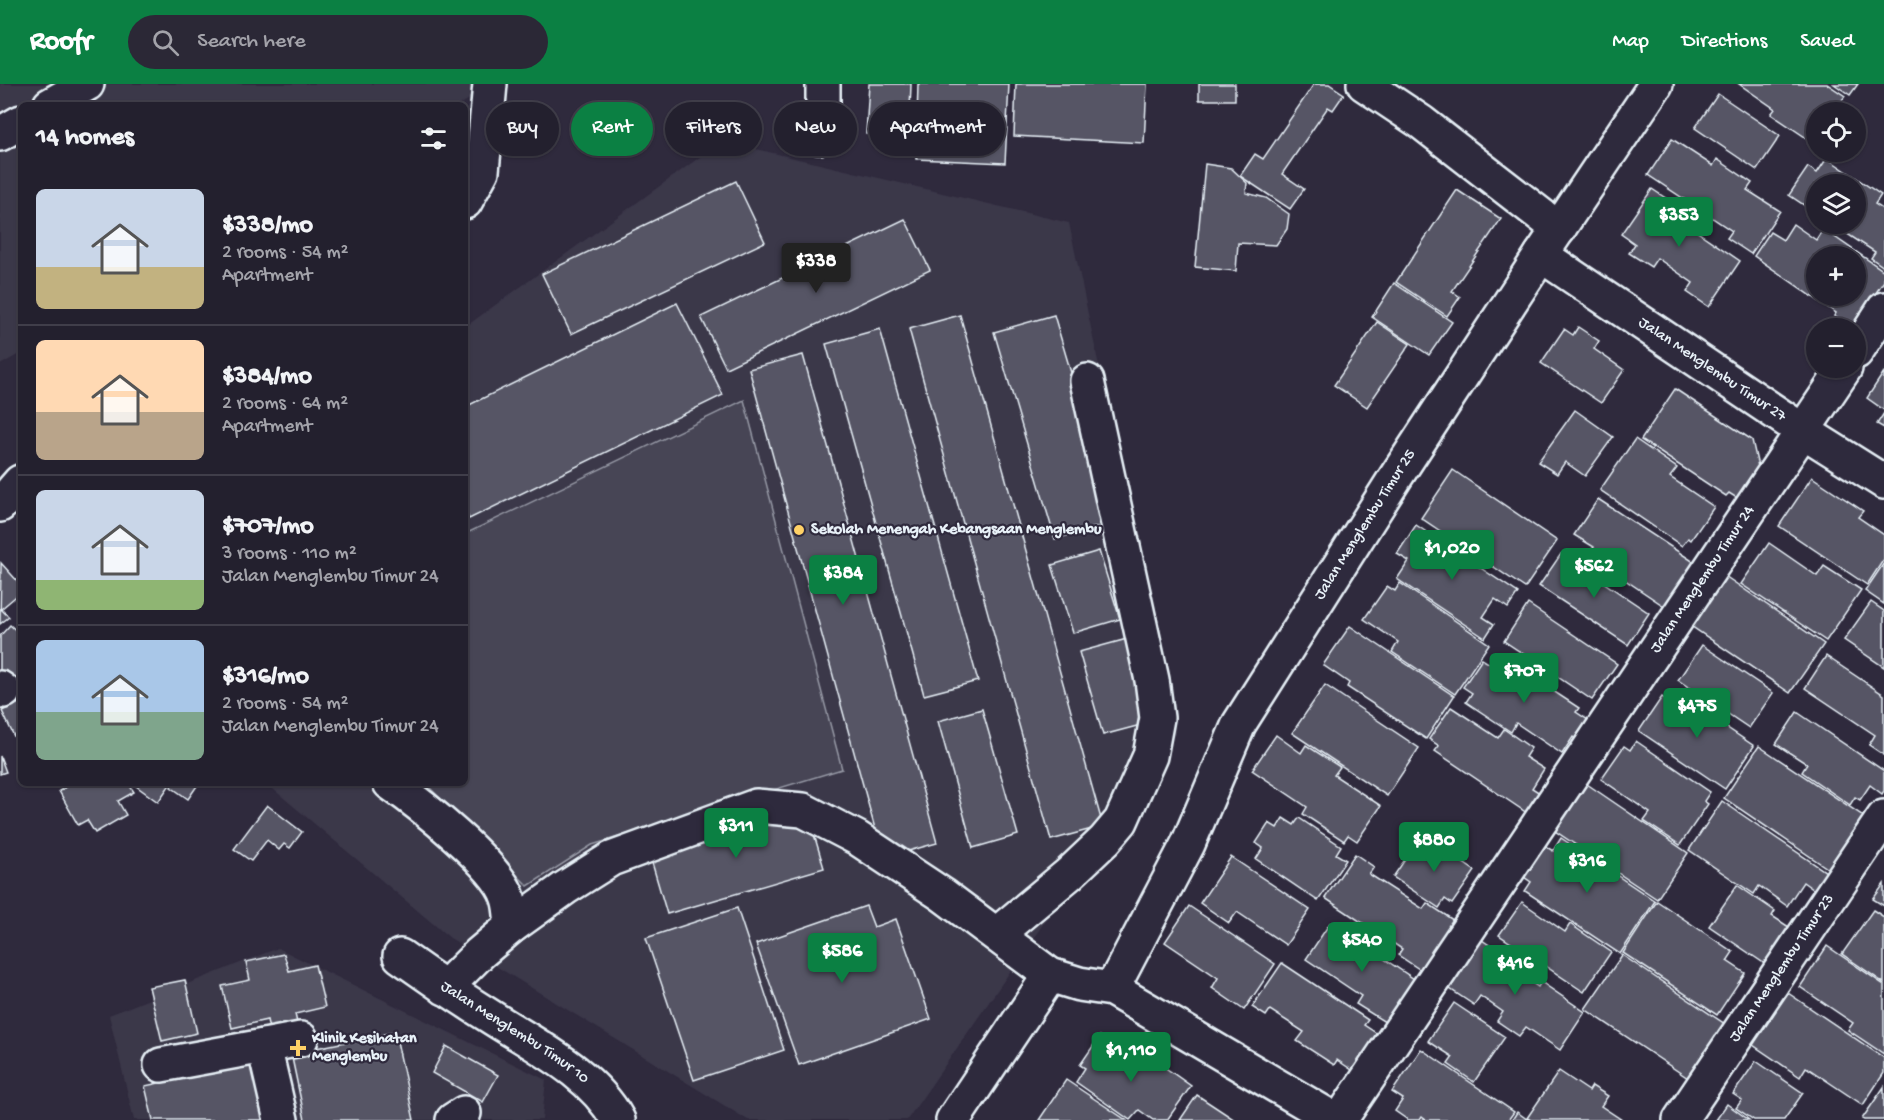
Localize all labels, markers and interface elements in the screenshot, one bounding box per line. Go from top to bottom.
search box [128,15,548,69]
text: Roofr [30,26,92,59]
icon: search [149,26,182,59]
text: Search here [197,29,306,55]
text: Map [1612,30,1649,55]
text: Directions [1682,30,1767,55]
text: Saved [1800,30,1854,55]
chip: Buy [486,102,559,156]
chip: Rent [571,102,653,156]
chip: Filters [665,102,762,156]
chip: New [774,102,857,156]
chip: Apartment [869,102,1005,156]
map controls [1806,102,1866,378]
button: locate [1806,102,1866,162]
icon: filters [417,122,450,155]
text: 14 homes [36,123,134,154]
button: layers [1806,174,1866,234]
pin: $353 [1643,197,1715,248]
text: $353 [1659,205,1699,228]
text: $338/mo [222,211,313,242]
icon: home [84,213,156,285]
text: 2 rooms · 54 m² [222,242,349,265]
pin: $338 [780,243,852,294]
button: + [1806,246,1866,306]
text: $338 [796,251,836,274]
text: Apartment [222,265,312,288]
street label: Jalan Menglembu Timur 27 [1634,313,1790,427]
button: − [1806,318,1866,378]
text: $384/mo [222,362,312,393]
icon: home [84,364,156,436]
text: 2 rooms · 64 m² [222,393,348,416]
text: Apartment [222,416,312,439]
street label: Jalan Menglembu Timur 25 [1311,446,1420,604]
street label: Jalan Menglembu Timur 24 [1647,502,1759,657]
text: $707/mo [222,512,314,543]
icon: home [84,514,156,586]
place label: Sekolah Menengah Kebangsaan Menglembu [811,521,1102,540]
marker: Sekolah Menengah Kebangsaan Menglembu [792,523,806,537]
pin: $1,020 [1403,530,1501,581]
text: $1,020 [1424,538,1480,561]
text: 3 rooms · 110 m² [222,543,357,566]
pin: $562 [1558,548,1630,599]
pin: $384 [807,555,879,606]
text: $562 [1574,556,1614,579]
text: $384 [823,563,863,586]
text: Jalan Menglembu Timur 24 [222,566,439,589]
pin: $707 [1488,653,1560,704]
text: $707 [1503,661,1545,684]
text: $316/mo [222,662,309,693]
icon: home [84,664,156,736]
pin: $475 [1661,688,1733,739]
text: 2 rooms · 54 m² [222,693,349,716]
text: $475 [1677,696,1717,719]
text: Jalan Menglembu Timur 24 [222,716,439,739]
pin: $311 [700,808,772,859]
text: $311 [718,816,754,839]
pin: $880 [1398,822,1470,873]
text: $880 [1413,830,1455,853]
pin: $316 [1551,843,1623,894]
text: $316 [1568,851,1606,874]
street label: Jalan Menglembu Timur 23 [1726,891,1839,1046]
pin: $540 [1326,922,1398,973]
text: $540 [1342,930,1382,953]
pin: $586 [806,933,878,984]
text: $586 [822,941,862,964]
pin: $416 [1479,945,1551,996]
text: $416 [1497,953,1533,976]
street label: Jalan Menglembu Timur 10 [437,977,593,1088]
place label: Klinik Kesihatan Menglembu [311,1030,417,1067]
pin: $1,110 [1082,1032,1180,1083]
marker: Klinik Kesihatan Menglembu [289,1039,307,1057]
text: $1,110 [1106,1040,1156,1063]

